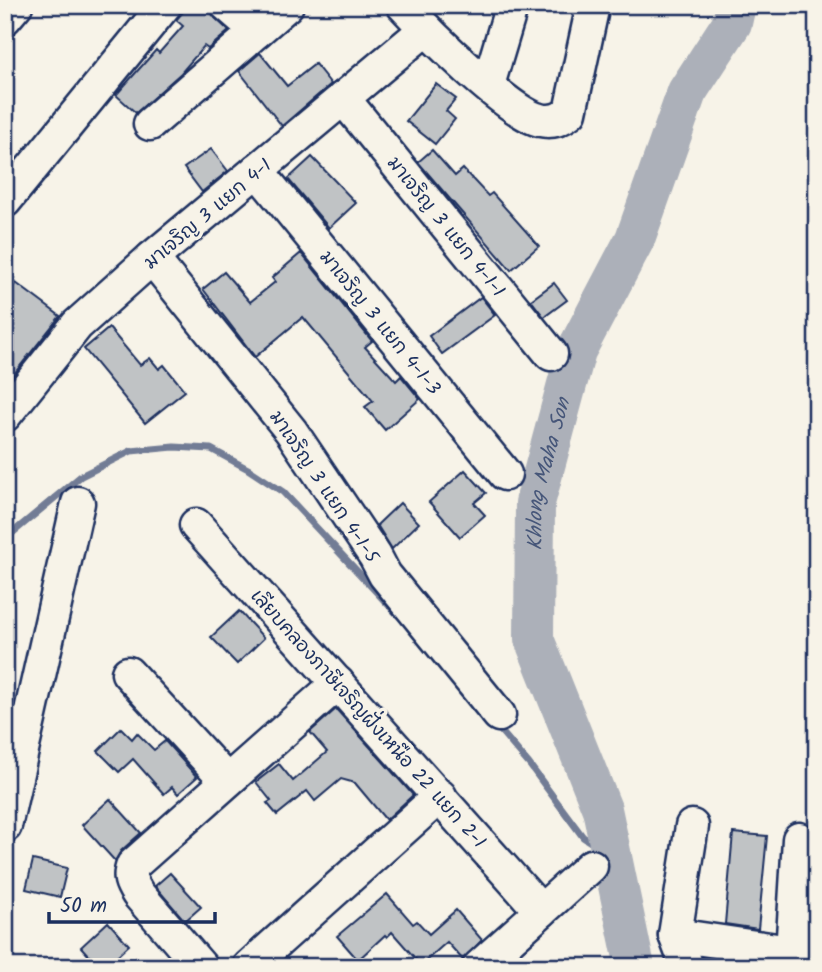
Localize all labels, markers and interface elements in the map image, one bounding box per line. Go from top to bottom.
street label: มาเจริญ 3 แยก 4-1-1 [379,150,512,304]
street label: มาเจริญ 3 แยก 4-1 [138,152,279,277]
street label: มาเจริญ 3 แยก 4-1-3 [311,244,448,402]
water label: Khlong Maha Son [520,393,581,551]
street label: มาเจริญ 3 แยก 4-1-5 [261,405,387,571]
street label: เลียบคลองภาษีเจริญฝั่งเหนือ 22 แยก 2-1 [243,581,495,856]
scale bar [49,881,215,925]
text: 50 m [60,890,107,923]

